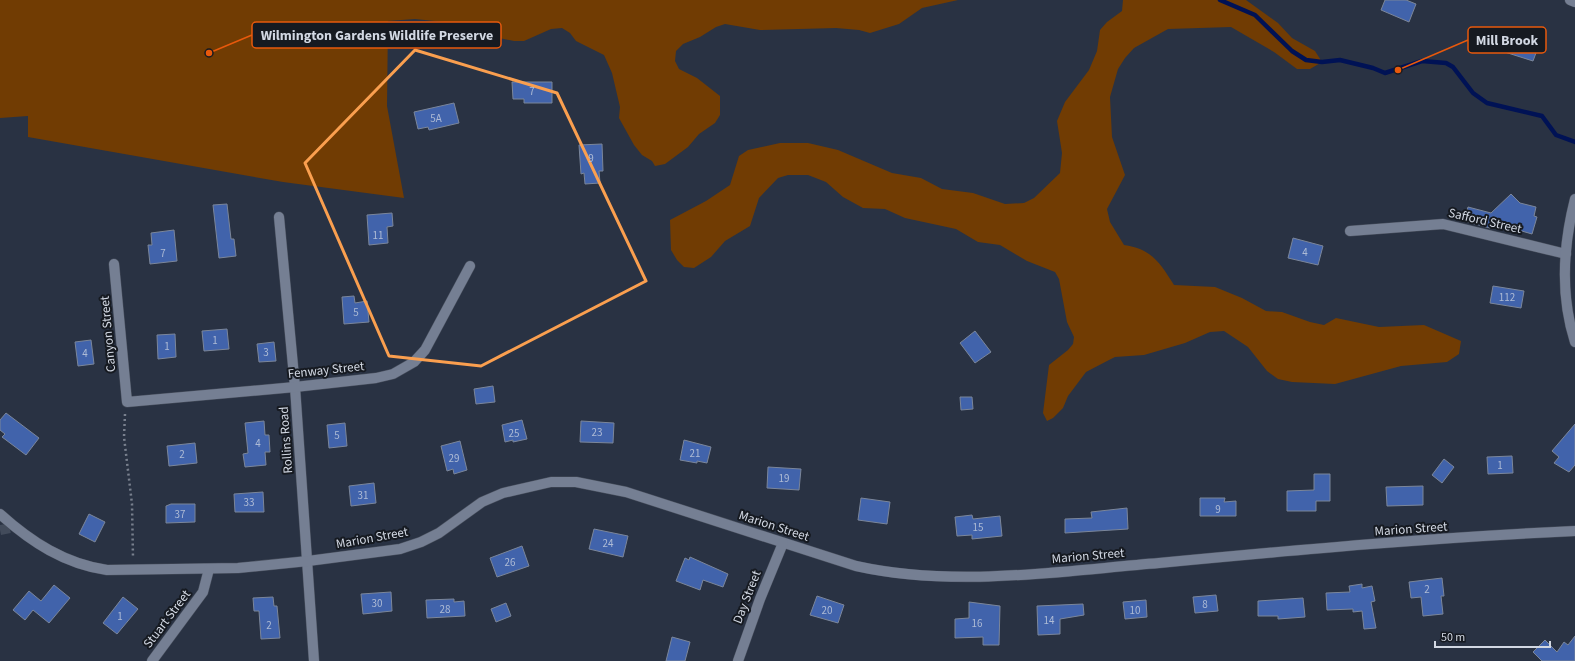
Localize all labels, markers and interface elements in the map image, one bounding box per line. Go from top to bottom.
callout: Wilmington Gardens Wildlife Preserve [252,22,501,48]
text: Wilmington Gardens Wildlife Preserve [261,26,493,46]
callout: Mill Brook [1468,27,1546,53]
text: Mill Brook [1476,31,1539,51]
house number: 7 [529,84,535,99]
house number: 5A [430,111,442,126]
house number: 9 [588,151,594,166]
street label: Safford Street [1447,204,1524,238]
house number: 11 [373,228,383,243]
house number: 4 [1302,245,1308,260]
house number: 7 [160,246,166,261]
house number: 112 [1499,290,1515,305]
street label: Canyon Street [96,295,120,373]
house number: 5 [353,305,359,320]
house number: 1 [212,333,218,348]
house number: 1 [164,339,170,354]
house number: 3 [263,345,269,360]
house number: 4 [82,346,88,361]
street label: Fenway Street [287,357,366,383]
street label: Rollins Road [275,406,297,474]
house number: 23 [592,425,602,440]
house number: 25 [509,426,519,441]
house number: 5 [334,428,340,443]
house number: 4 [255,436,261,451]
house number: 21 [690,446,700,461]
house number: 2 [179,447,185,462]
house number: 29 [449,451,459,466]
house number: 1 [1497,458,1503,473]
house number: 19 [779,471,789,486]
house number: 31 [358,488,368,503]
house number: 33 [244,495,254,510]
house number: 9 [1215,502,1221,517]
street label: Marion Street [736,506,812,546]
house number: 37 [175,507,185,522]
street label: Marion Street [1374,517,1449,541]
house number: 15 [973,520,983,535]
street label: Marion Street [334,523,410,553]
house number: 24 [603,536,614,551]
street label: Marion Street [1051,544,1126,568]
house number: 26 [505,555,516,570]
street label: Day Street [729,567,766,626]
house number: 2 [1424,582,1430,597]
street label: Stuart Street [139,586,195,652]
house number: 30 [372,596,382,611]
house number: 8 [1202,597,1208,612]
house number: 28 [440,602,451,617]
house number: 20 [822,603,832,618]
house number: 10 [1130,603,1140,618]
house number: 1 [117,609,123,624]
house number: 14 [1044,613,1055,628]
house number: 16 [972,616,983,631]
house number: 2 [266,618,272,633]
scale bar [1435,623,1550,649]
text: 50 m [1441,629,1465,646]

